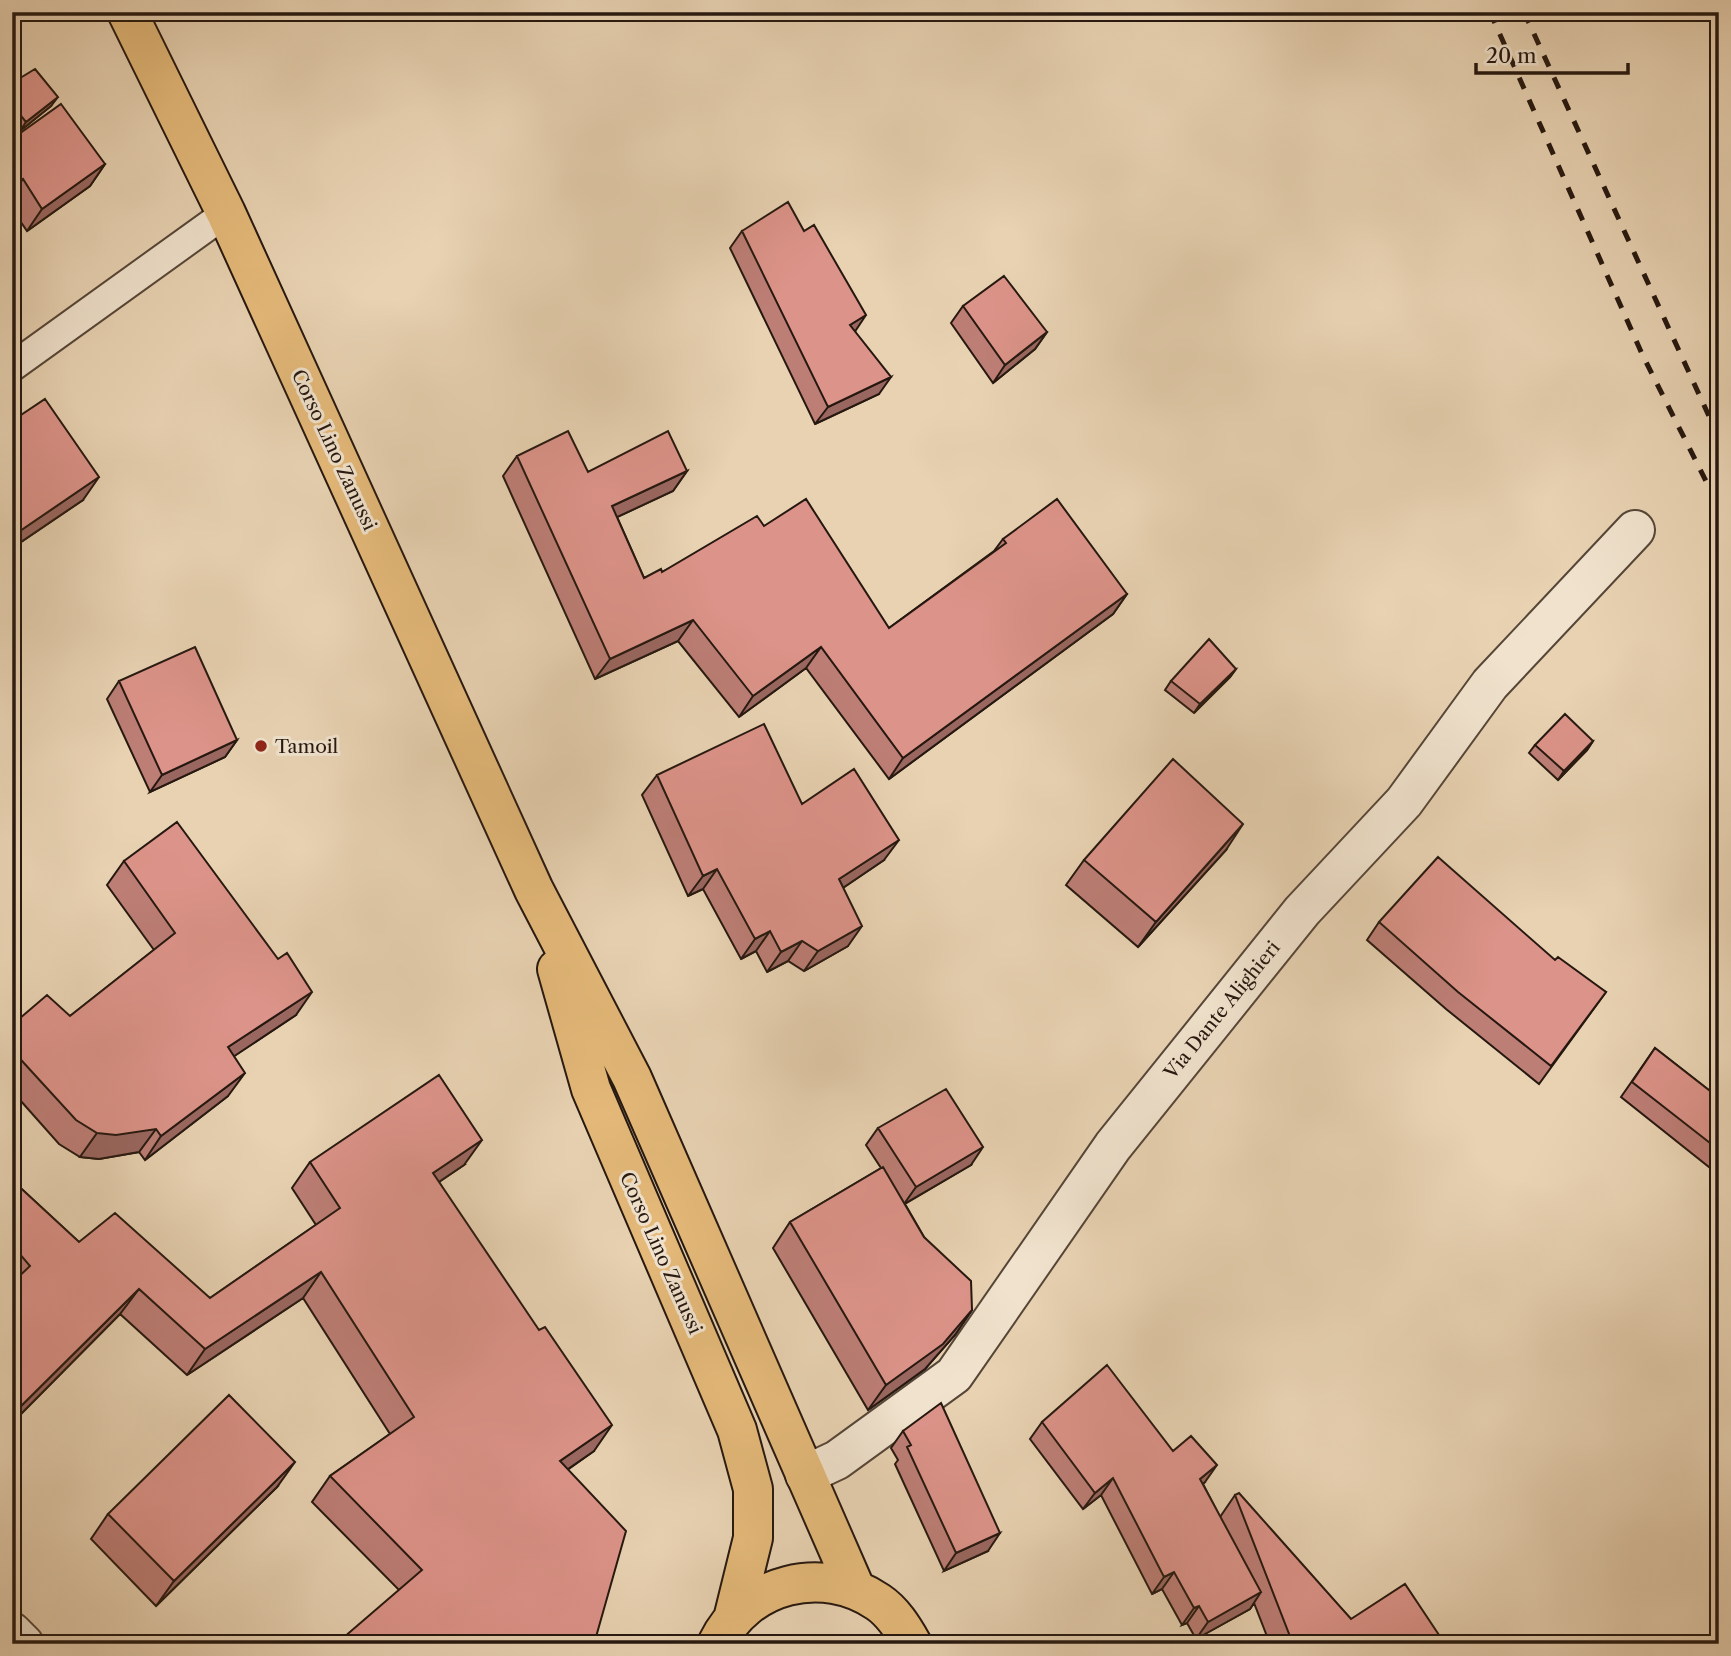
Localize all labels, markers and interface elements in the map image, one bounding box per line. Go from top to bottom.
scale bar [1476,32,1628,76]
text: 20 m [1486,43,1537,68]
street label: Corso Lino Zanussi [287,366,381,534]
place label: Tamoil [275,735,339,758]
marker: Tamoil [253,738,269,754]
street label: Via Dante Alighieri [1159,936,1285,1084]
street label: Corso Lino Zanussi [615,1168,707,1338]

